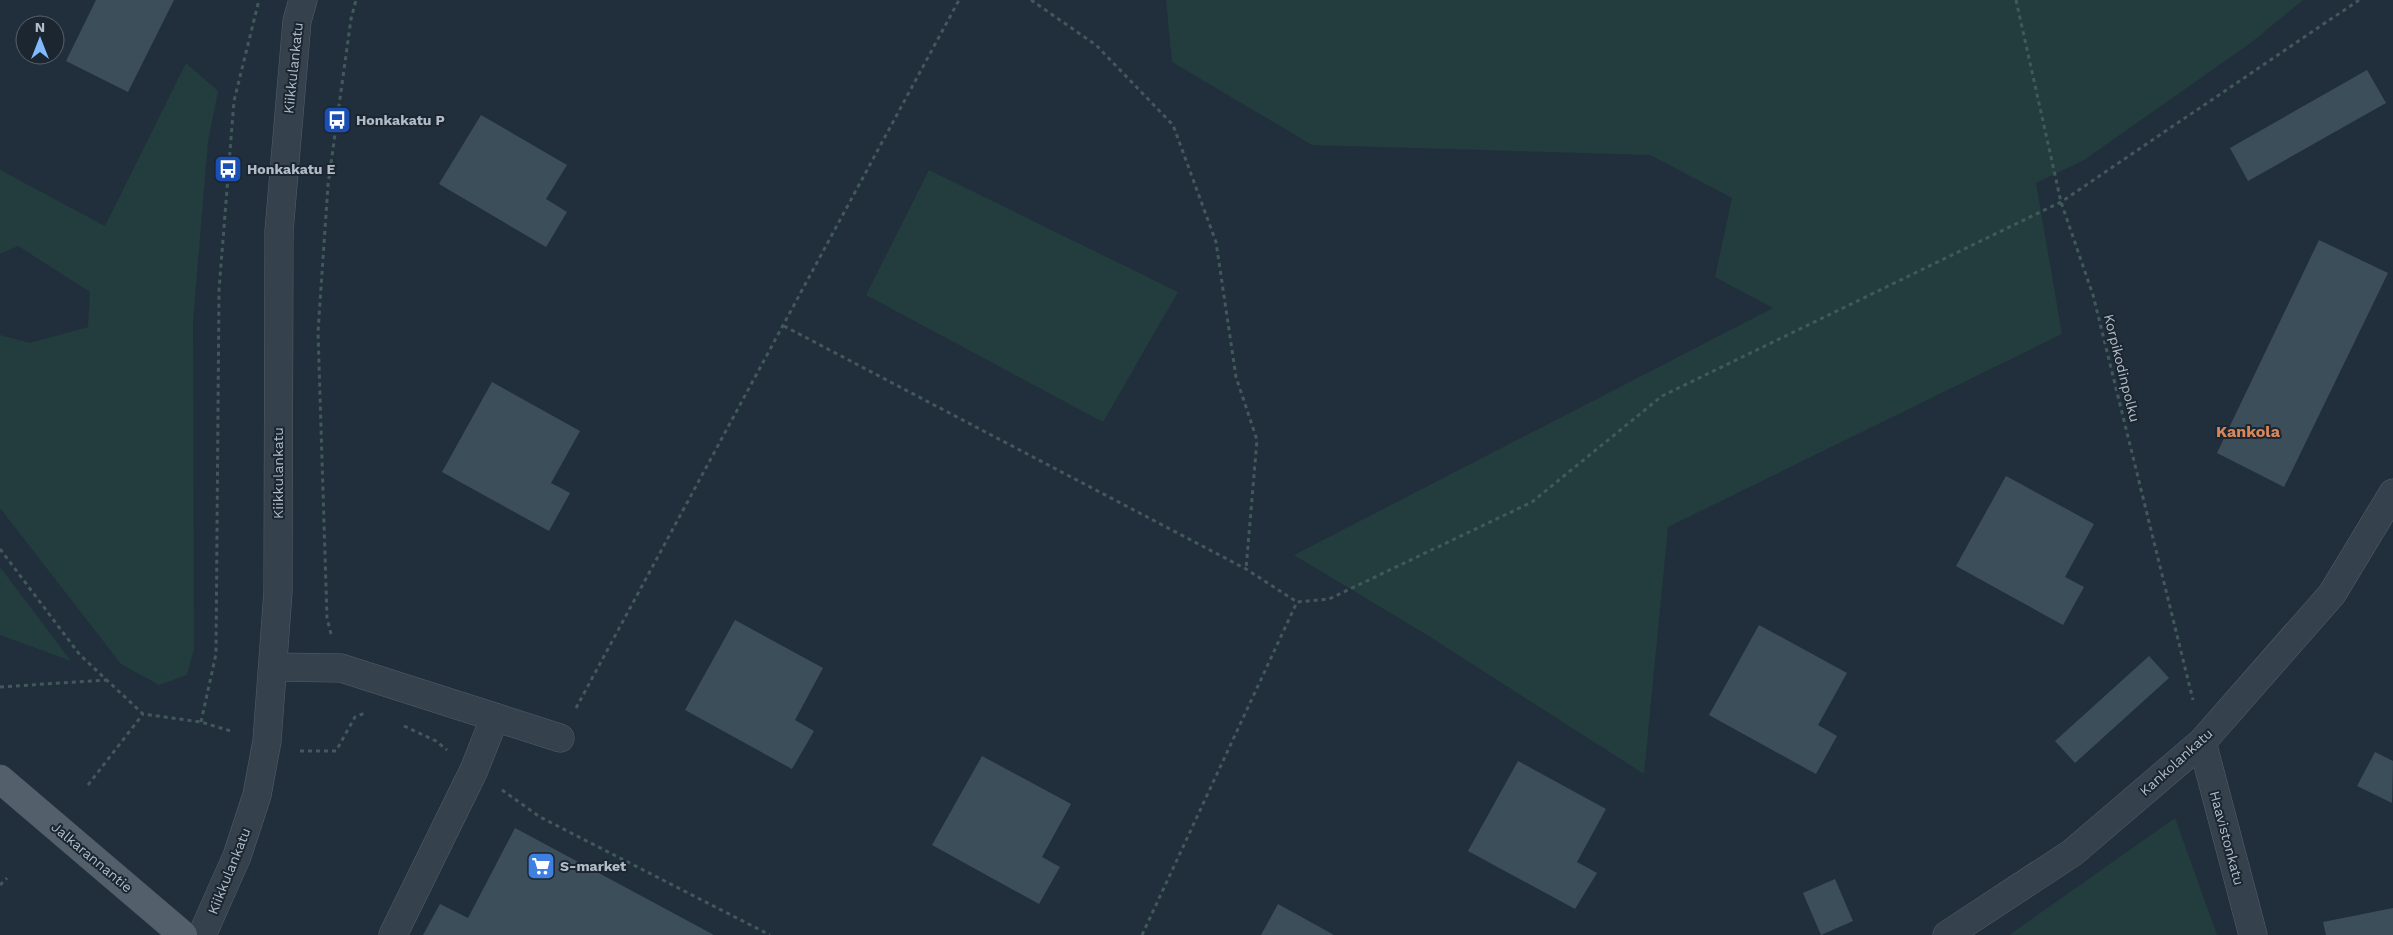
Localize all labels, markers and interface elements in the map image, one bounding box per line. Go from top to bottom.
north arrow [15,15,65,65]
text: N [35,19,45,35]
street label: Kiikkulankatu [280,21,306,115]
bus stop icon: Honkakatu P [322,105,352,135]
place label: Honkakatu P [356,112,445,128]
bus stop icon: Honkakatu E [213,154,243,184]
place label: Honkakatu E [247,161,335,177]
street label: Korpikodinpolku [2101,312,2143,424]
district label: Kankola [2216,422,2281,441]
street label: Kiikkulankatu [270,427,286,519]
street label: Kankolankatu [2136,725,2216,799]
street label: Haavistonkatu [2207,789,2247,887]
street label: Jalkarannantie [48,819,136,895]
street label: Kiikkulankatu [204,825,254,917]
supermarket icon: S-market [526,851,556,881]
place label: S-market [560,858,626,874]

